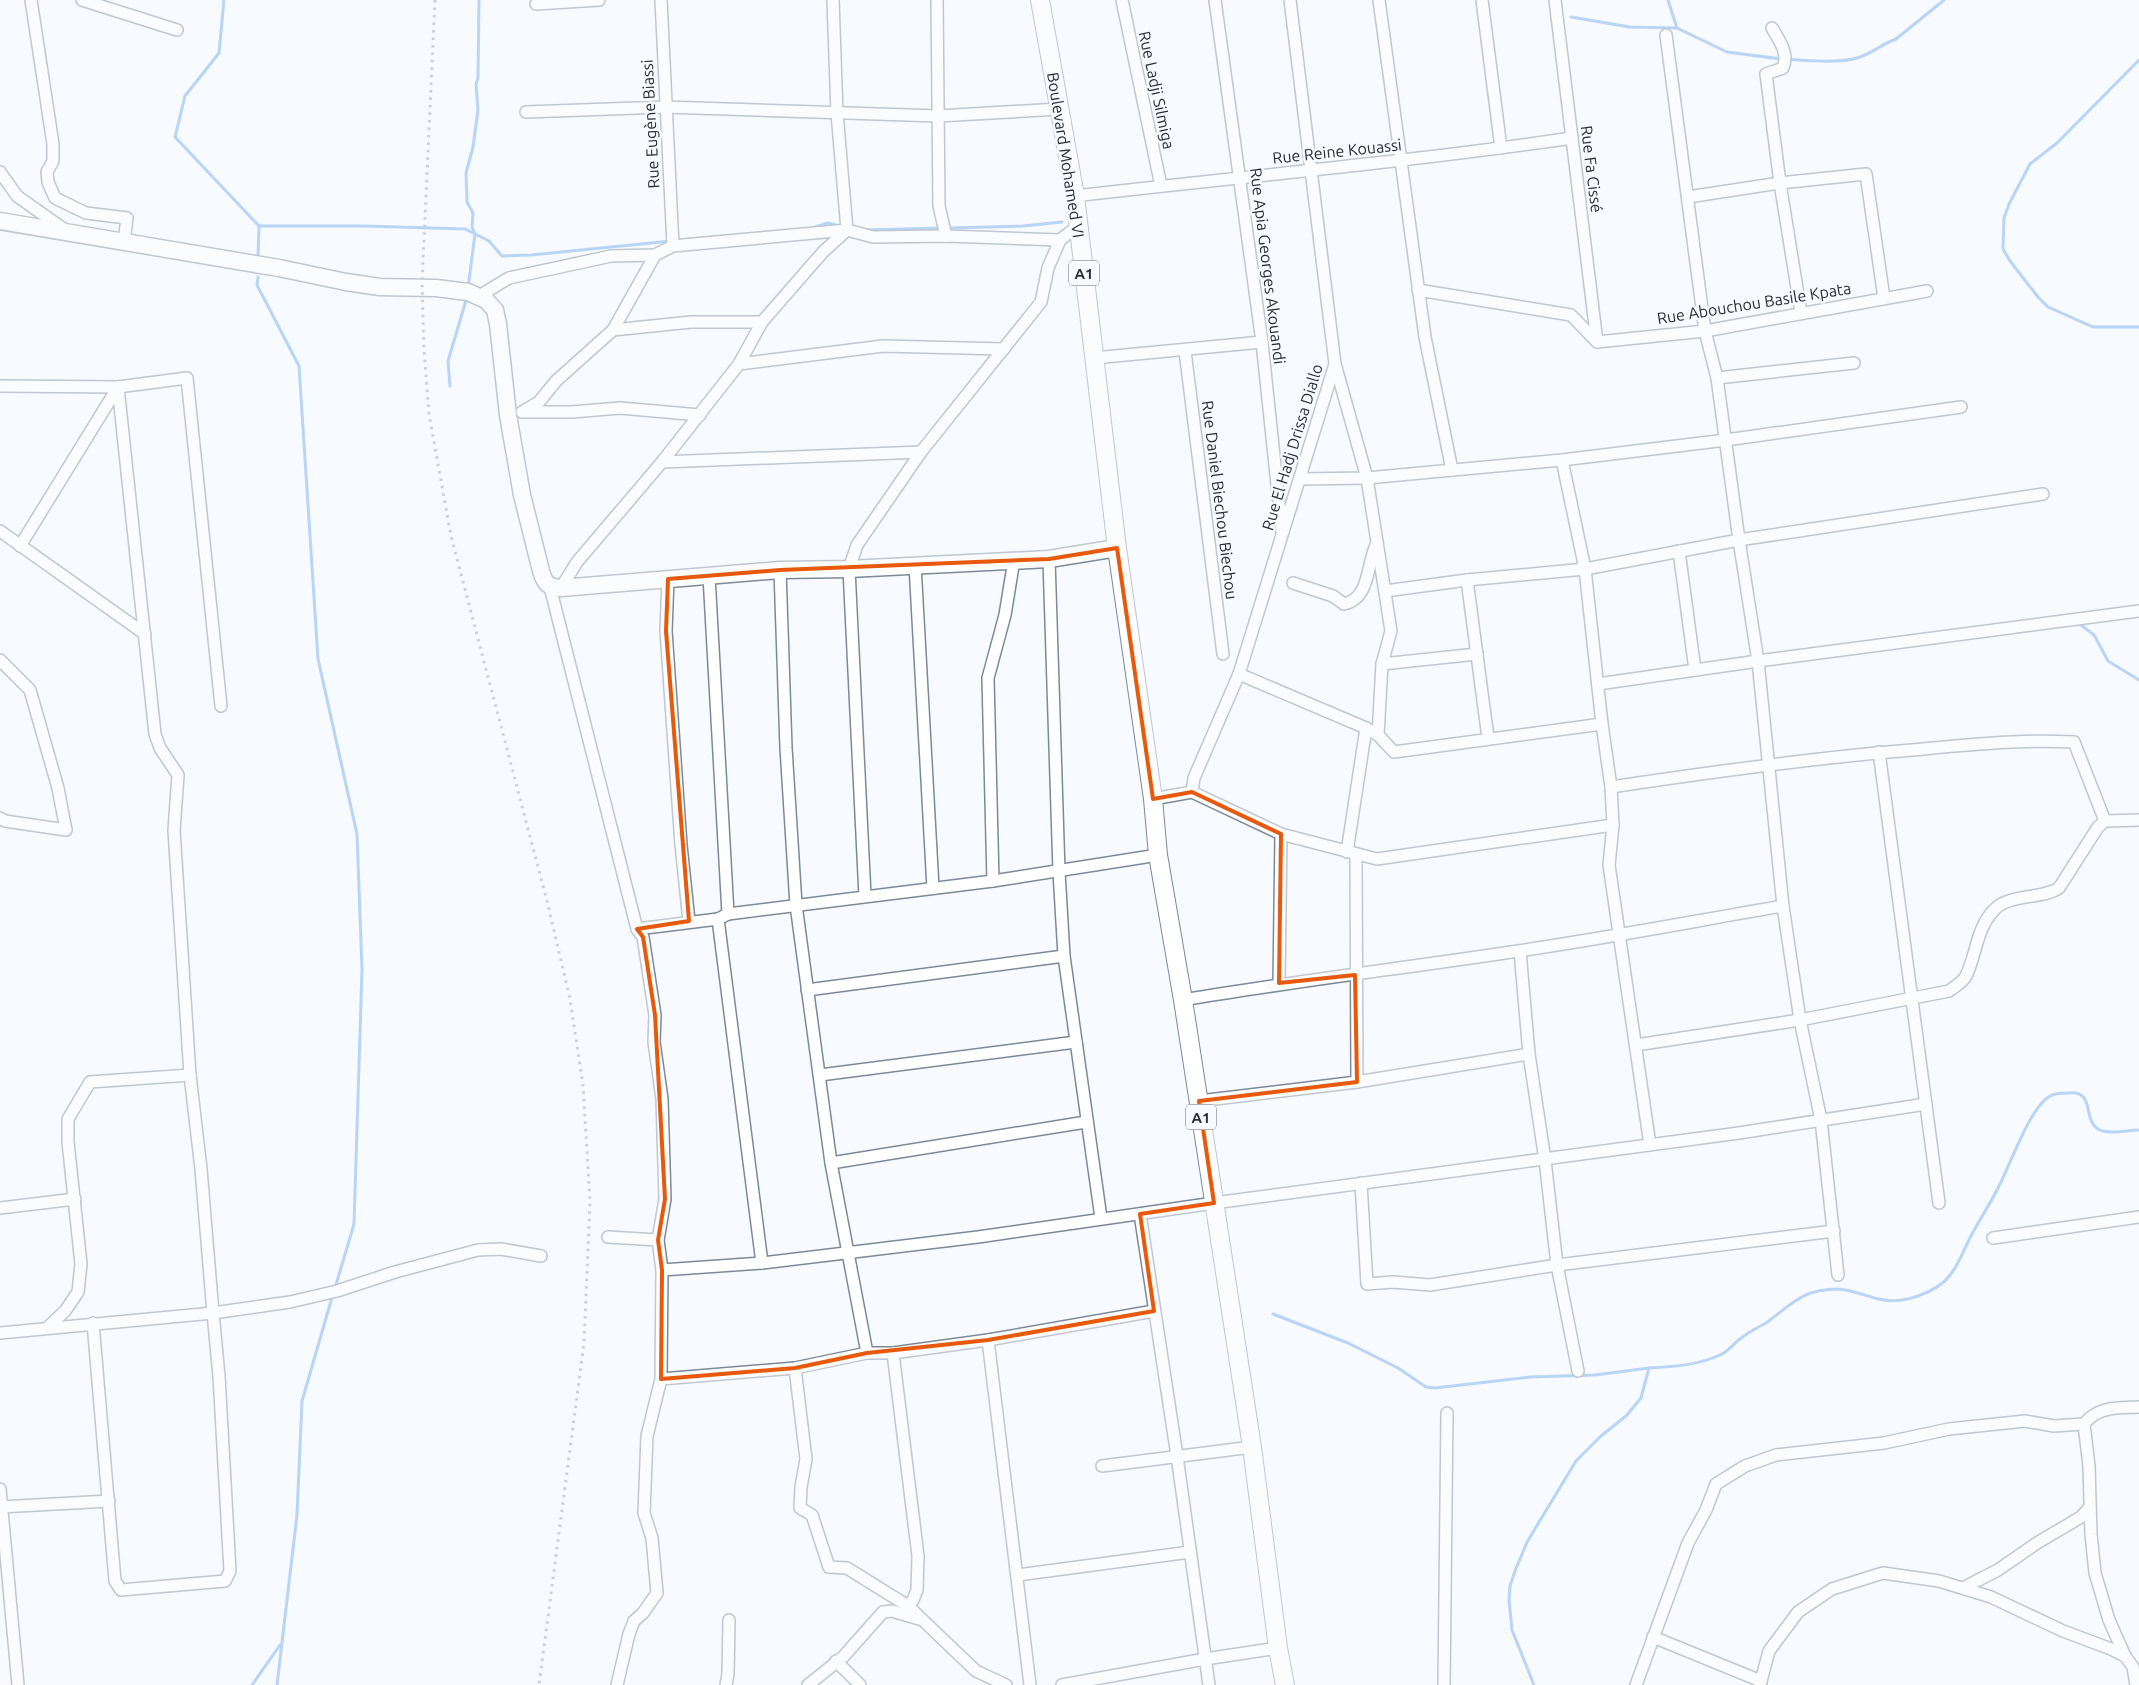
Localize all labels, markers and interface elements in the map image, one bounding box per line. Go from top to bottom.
street label: Rue Ladji Silmiga [1136,29,1178,151]
street label: Rue Eugène Biassi [638,59,662,189]
street label: Boulevard Mohamed VI [1044,71,1088,239]
street label: Rue Fa Cissé [1578,124,1606,214]
street label: Rue Reine Kouassi [1271,135,1403,167]
street label: Rue Apia Georges Akouandi [1247,167,1289,365]
road number: A1 [1069,260,1099,286]
street label: Rue Abouchou Basile Kpata [1656,279,1852,327]
street label: Rue El Hadj Drissa Diallo [1258,362,1326,532]
street label: Rue Daniel Biechou Biechou [1199,399,1241,601]
road number: A1 [1186,1104,1216,1130]

